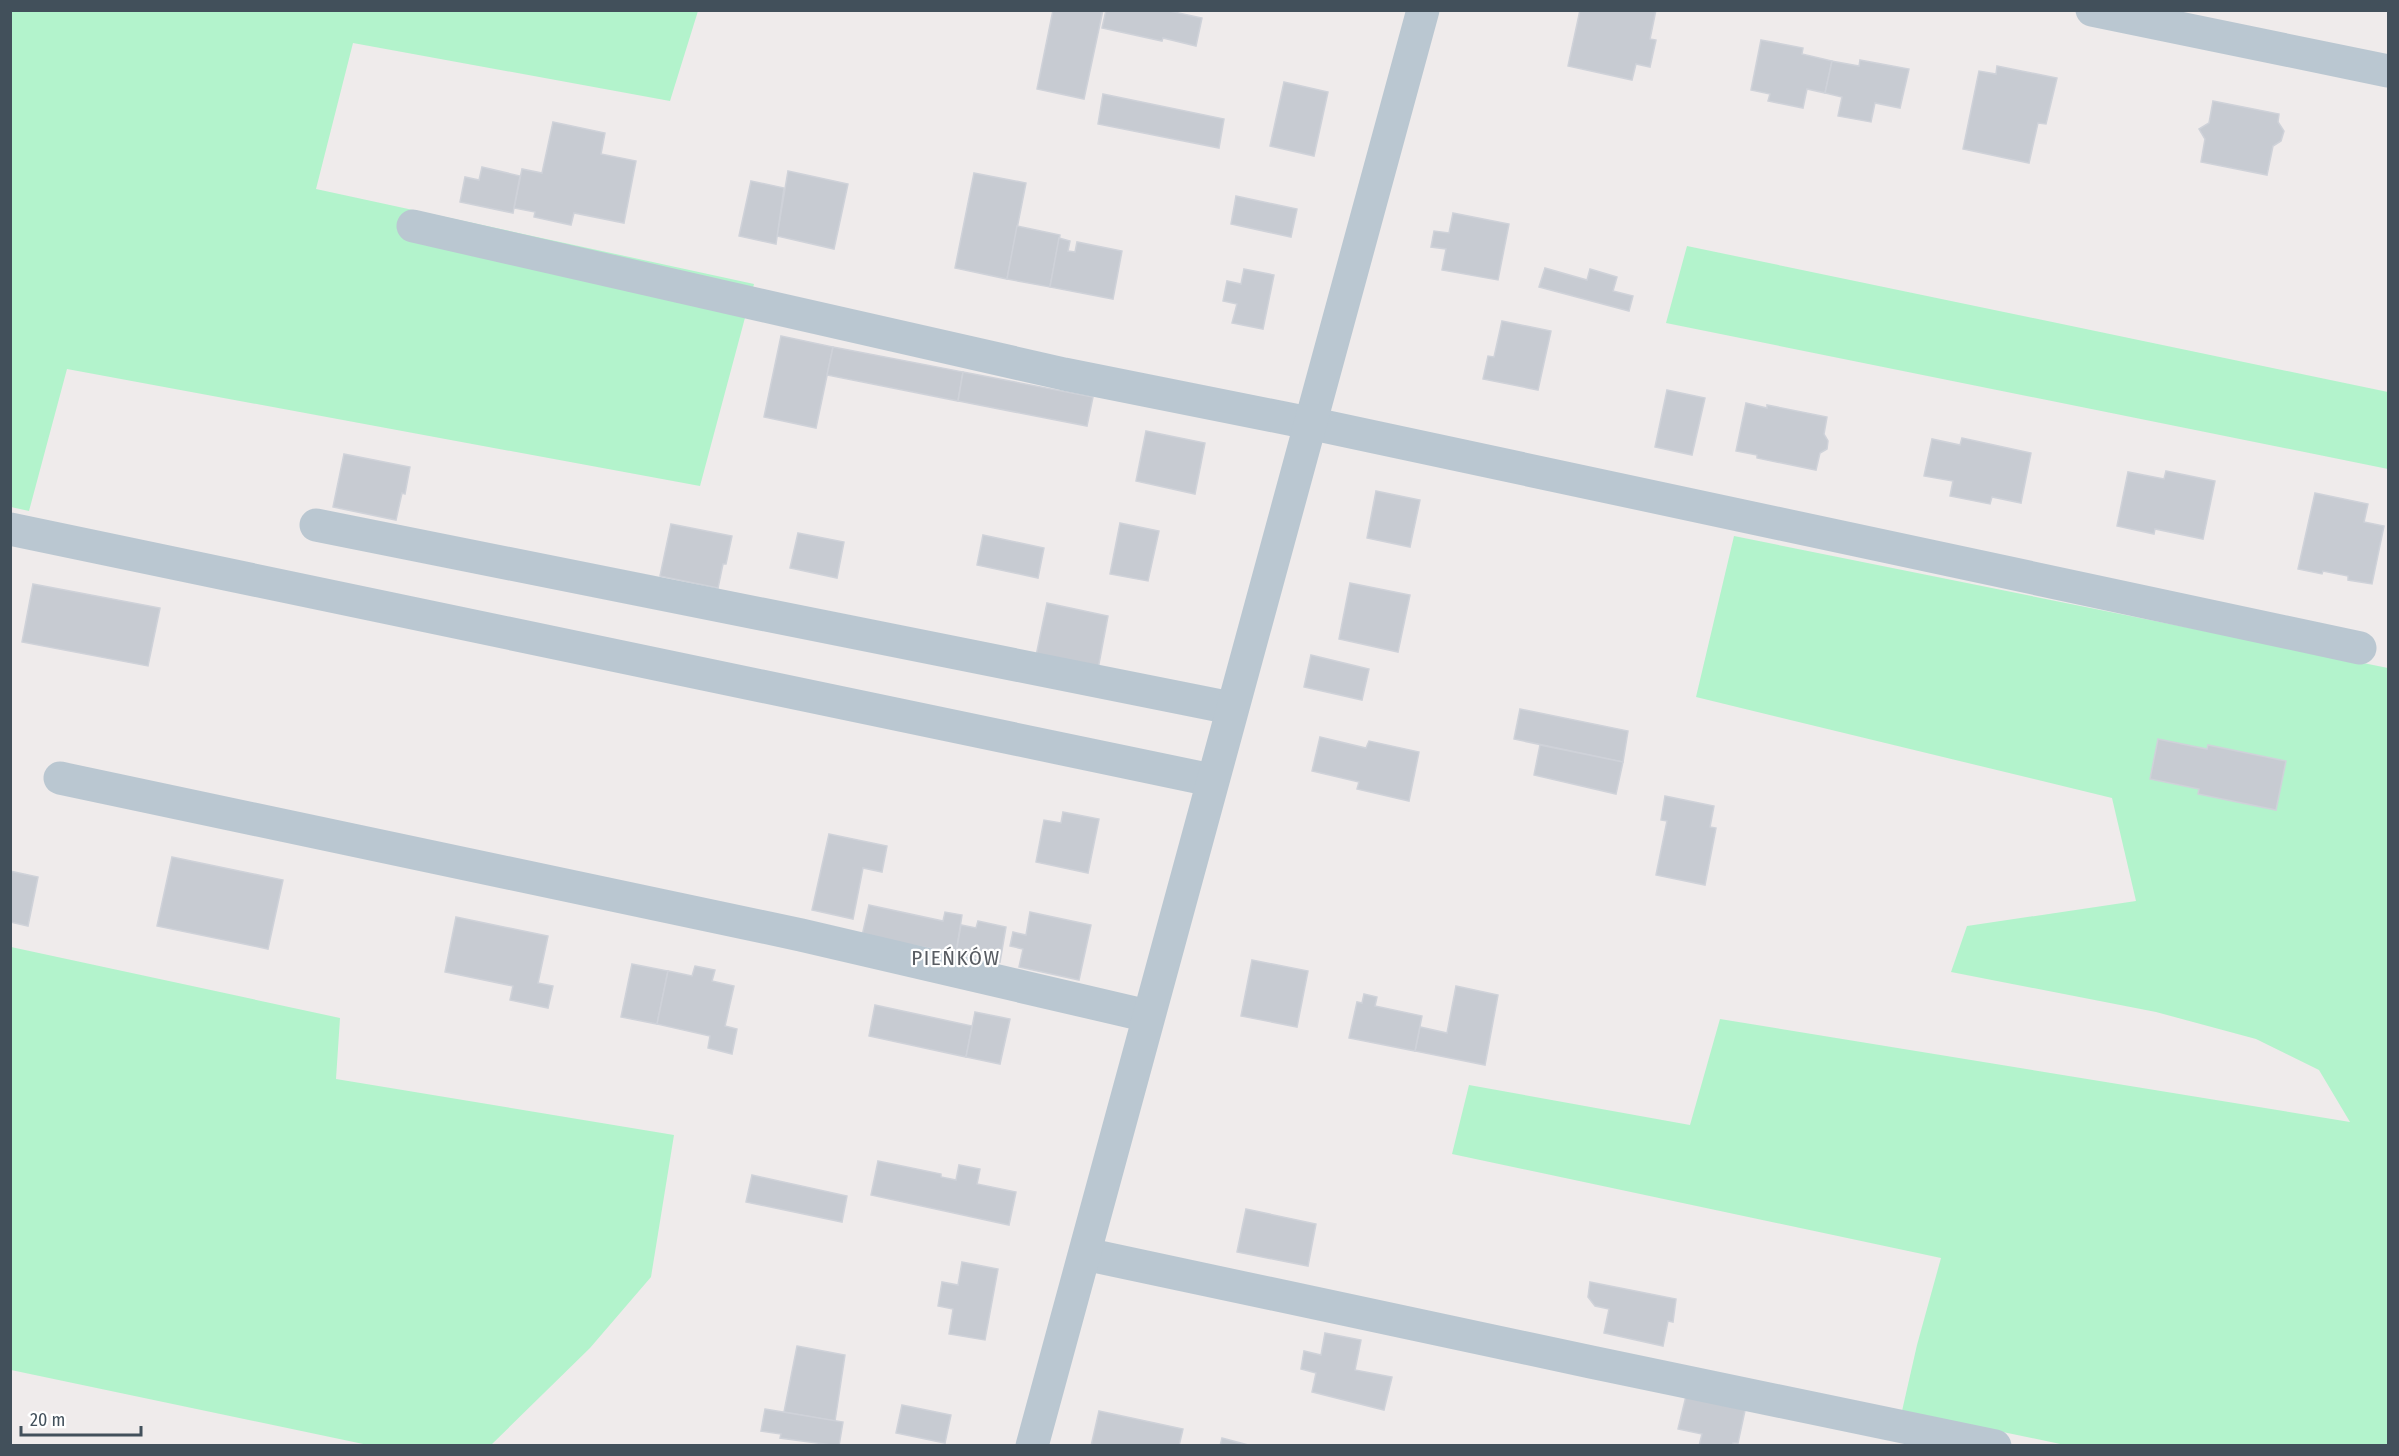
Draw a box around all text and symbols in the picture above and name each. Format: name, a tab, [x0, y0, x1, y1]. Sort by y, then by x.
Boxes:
district label: PIEŃKÓW	[911, 945, 1001, 971]
scale bar	[21, 1399, 141, 1437]
text: 20 m	[30, 1409, 65, 1431]

